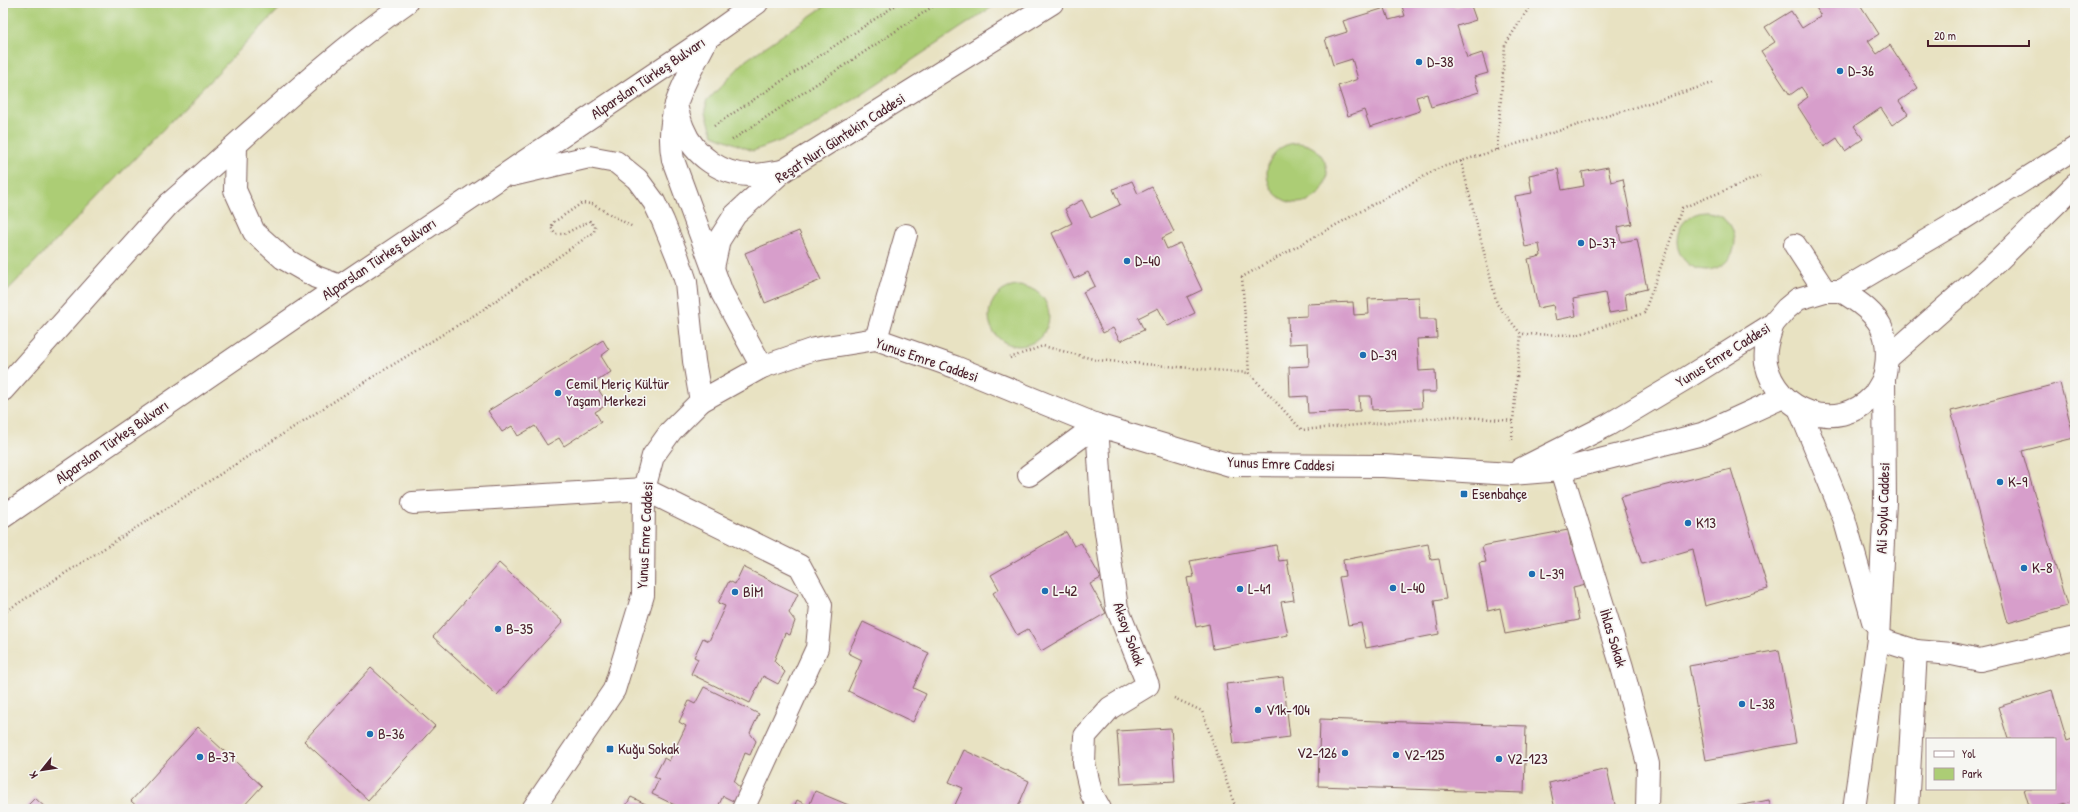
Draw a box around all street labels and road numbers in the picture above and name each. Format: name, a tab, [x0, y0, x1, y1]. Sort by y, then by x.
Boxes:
street label: Alparslan Türkeş Bulvarı	[586, 31, 709, 124]
street label: Reşat Nuri Güntekin Caddesi	[770, 88, 909, 188]
street label: Alparslan Türkeş Bulvarı	[317, 212, 440, 305]
street label: Yunus Emre Caddesi	[1672, 317, 1774, 392]
street label: Yunus Emre Caddesi	[873, 332, 981, 387]
street label: Alparslan Türkeş Bulvarı	[51, 395, 173, 489]
street label: Yunus Emre Caddesi	[1227, 451, 1335, 476]
street label: Ali Soylu Caddesi	[1870, 462, 1895, 554]
street label: Yunus Emre Caddesi	[631, 481, 658, 589]
street label: Aksoy Sokak	[1108, 599, 1151, 669]
street label: İhlas Sokak	[1595, 606, 1632, 670]

